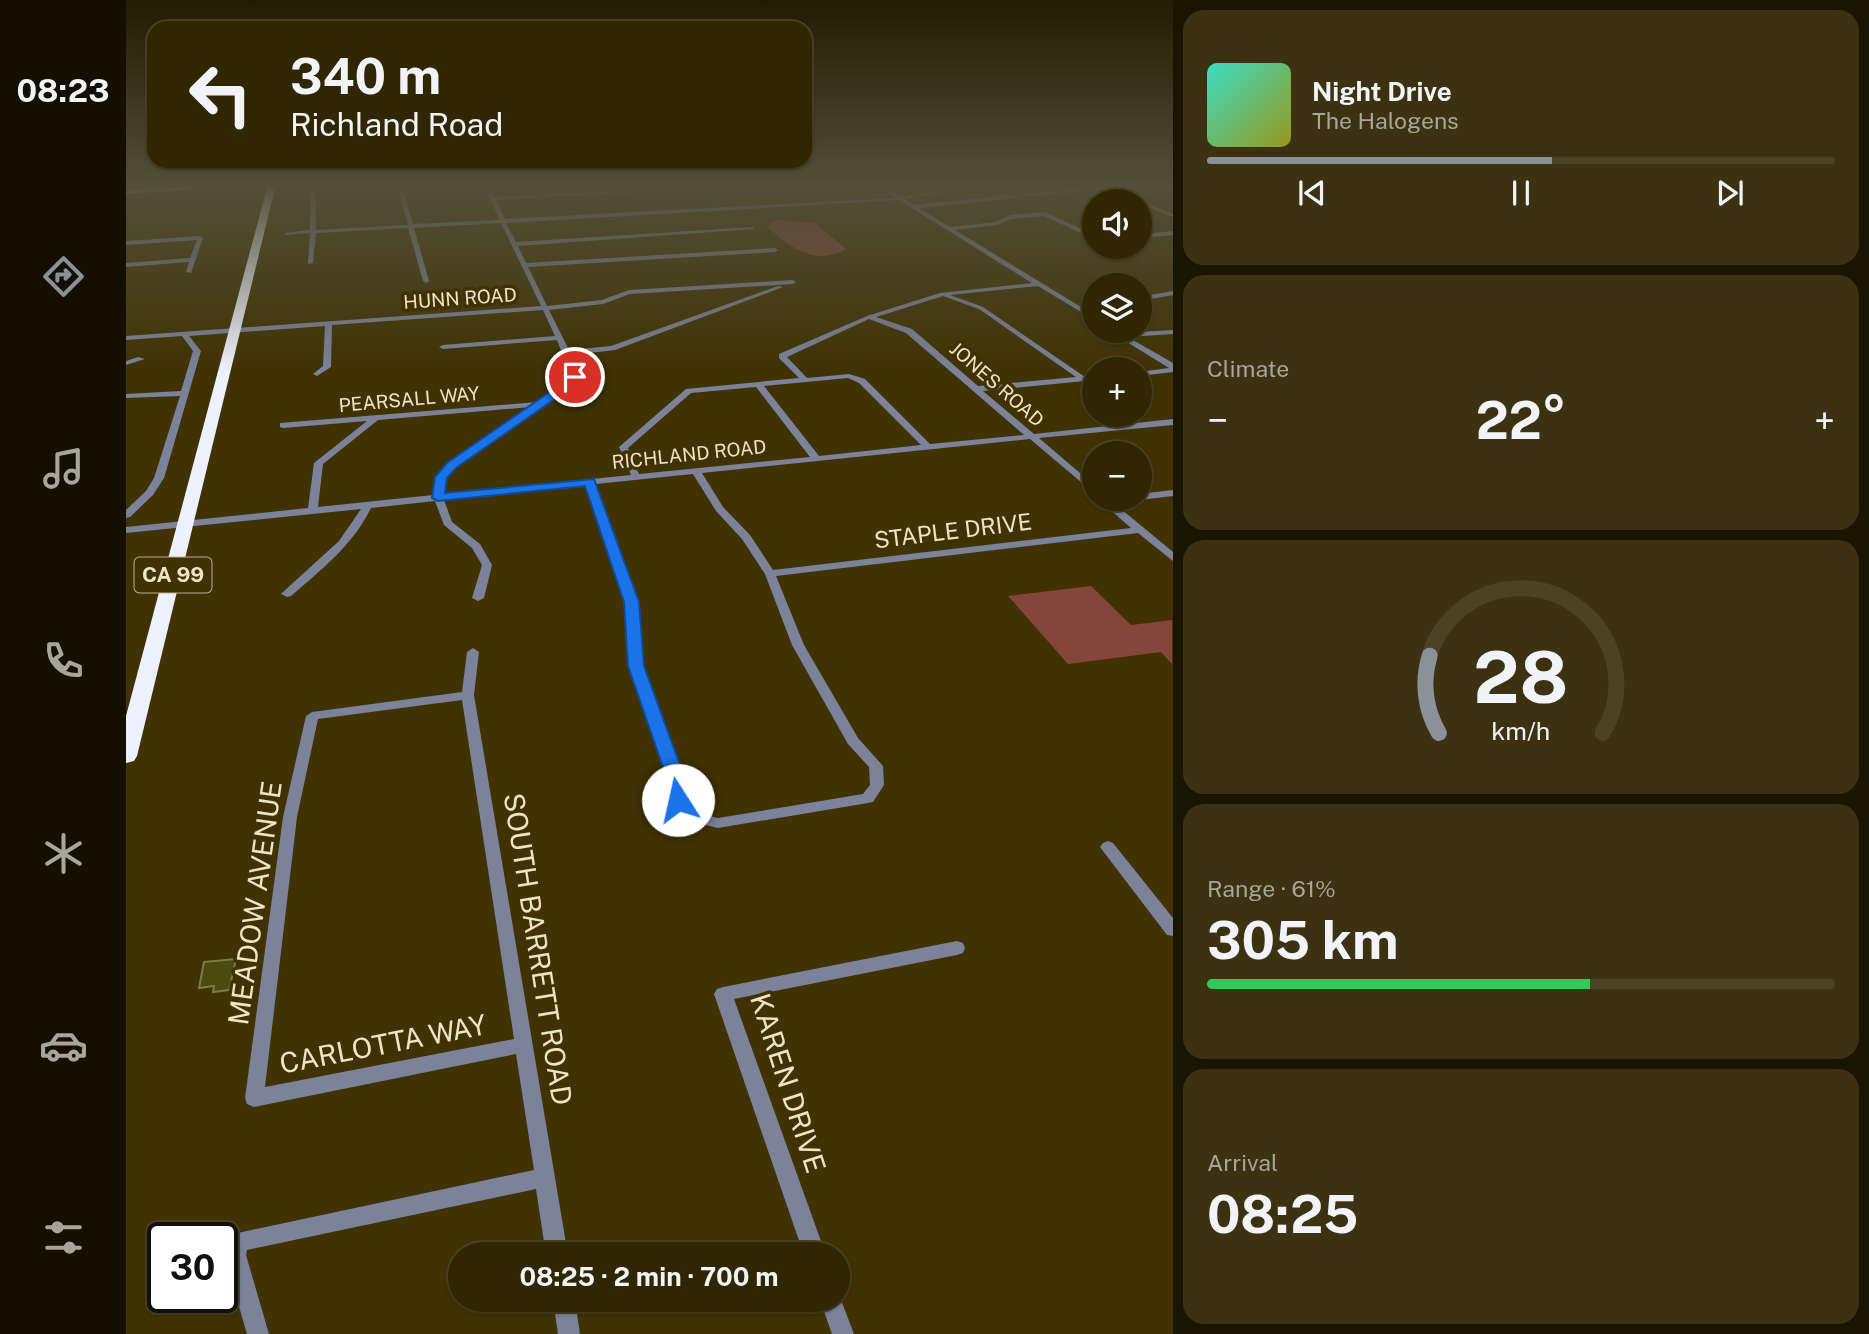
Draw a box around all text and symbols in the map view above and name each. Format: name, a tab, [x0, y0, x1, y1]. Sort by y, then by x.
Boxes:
text: 340 m	[290, 47, 441, 105]
icon: left	[175, 49, 266, 140]
text: 08:23	[17, 72, 109, 109]
text: Night Drive	[1312, 76, 1452, 107]
text: Richland Road	[290, 106, 503, 143]
text: The Halogens	[1312, 107, 1459, 134]
icon: previous	[1293, 174, 1331, 212]
icon: pause	[1502, 174, 1540, 212]
icon: next	[1711, 174, 1749, 212]
map controls	[1082, 189, 1152, 511]
button: sound	[1082, 189, 1152, 259]
icon: directions	[39, 252, 88, 301]
button: layers	[1082, 273, 1152, 343]
street label: HUNN ROAD	[403, 283, 517, 313]
street label: JONES ROAD	[945, 337, 1049, 431]
pin	[545, 347, 605, 407]
text: Climate	[1207, 355, 1289, 382]
button: +	[1082, 357, 1152, 427]
icon: arrive	[556, 358, 594, 396]
street label: PEARSALL WAY	[338, 382, 481, 416]
text: 22°	[1476, 390, 1566, 451]
text: −	[1207, 398, 1228, 443]
text: +	[1814, 398, 1835, 443]
street label: RICHLAND ROAD	[611, 435, 767, 473]
button: −	[1082, 441, 1152, 511]
icon: music	[39, 444, 88, 493]
street label: STAPLE DRIVE	[873, 507, 1033, 554]
road number: CA 99	[134, 558, 212, 592]
text: 28	[1473, 634, 1569, 719]
icon: phone	[39, 636, 88, 685]
text: km/h	[1492, 716, 1550, 746]
position arrow	[641, 763, 715, 837]
street label: MEADOW AVENUE	[221, 779, 288, 1027]
street label: SOUTH BARRETT ROAD	[498, 790, 579, 1107]
icon: climate	[39, 829, 88, 878]
text: Range · 61%	[1207, 875, 1336, 902]
text: 305 km	[1207, 910, 1398, 971]
street label: KAREN DRIVE	[744, 989, 833, 1177]
street label: CARLOTTA WAY	[277, 1007, 489, 1080]
icon: car	[39, 1021, 88, 1070]
text: Arrival	[1207, 1149, 1278, 1176]
text: 08:25	[1207, 1184, 1358, 1245]
icon: filters	[39, 1213, 88, 1262]
speed limit sign: 30	[147, 1222, 238, 1313]
text: 08:25 · 2 min · 700 m	[519, 1261, 779, 1292]

